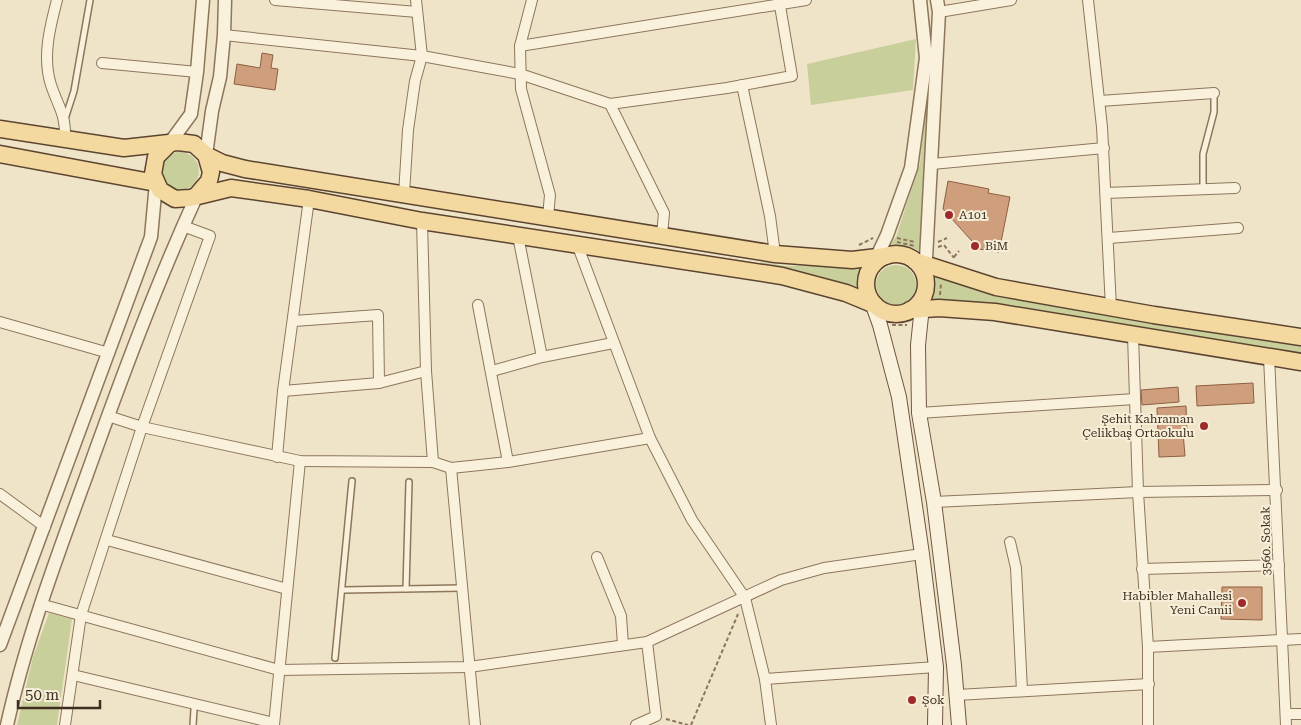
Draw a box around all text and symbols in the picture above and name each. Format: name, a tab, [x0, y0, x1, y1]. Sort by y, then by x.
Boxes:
place label: A101	[959, 208, 988, 222]
marker: A101	[943, 209, 955, 221]
place label: BiM	[985, 239, 1008, 253]
marker: BiM	[969, 240, 981, 252]
place label: Şehit Kahraman Çelikbaş Ortaokulu	[1082, 412, 1195, 440]
marker: Şehit Kahraman Çelikbaş Ortaokulu	[1198, 420, 1210, 432]
street label: 3560. Sokak	[1258, 506, 1274, 576]
place label: Habibler Mahallesi Yeni Camii	[1122, 589, 1232, 617]
marker: Habibler Mahallesi Yeni Camii	[1236, 597, 1248, 609]
scale bar	[18, 678, 100, 710]
text: 50 m	[25, 686, 60, 704]
place label: Şok	[922, 693, 945, 707]
marker: Şok	[906, 694, 918, 706]

